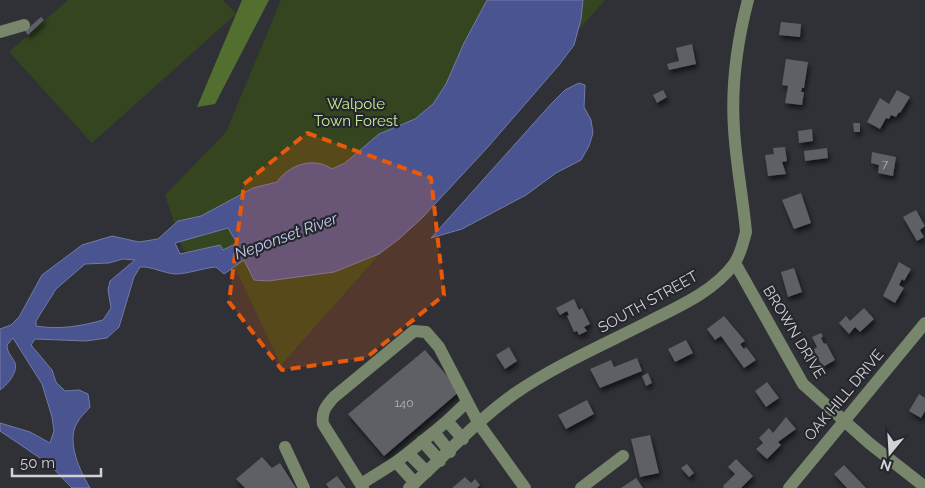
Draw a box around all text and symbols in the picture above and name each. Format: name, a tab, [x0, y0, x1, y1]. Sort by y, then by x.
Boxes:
park label: Walpole Town Forest	[314, 95, 398, 130]
house number: 7	[882, 157, 889, 171]
water label: Neponset River	[232, 208, 341, 263]
street label: SOUTH STREET	[595, 267, 701, 337]
street label: BROWN DRIVE	[759, 282, 829, 382]
street label: OAK HILL DRIVE	[801, 346, 887, 444]
house number: 140	[394, 396, 414, 410]
north arrow	[865, 428, 915, 478]
scale bar	[12, 446, 101, 478]
text: 50 m	[20, 454, 55, 472]
text: N	[878, 456, 894, 475]

